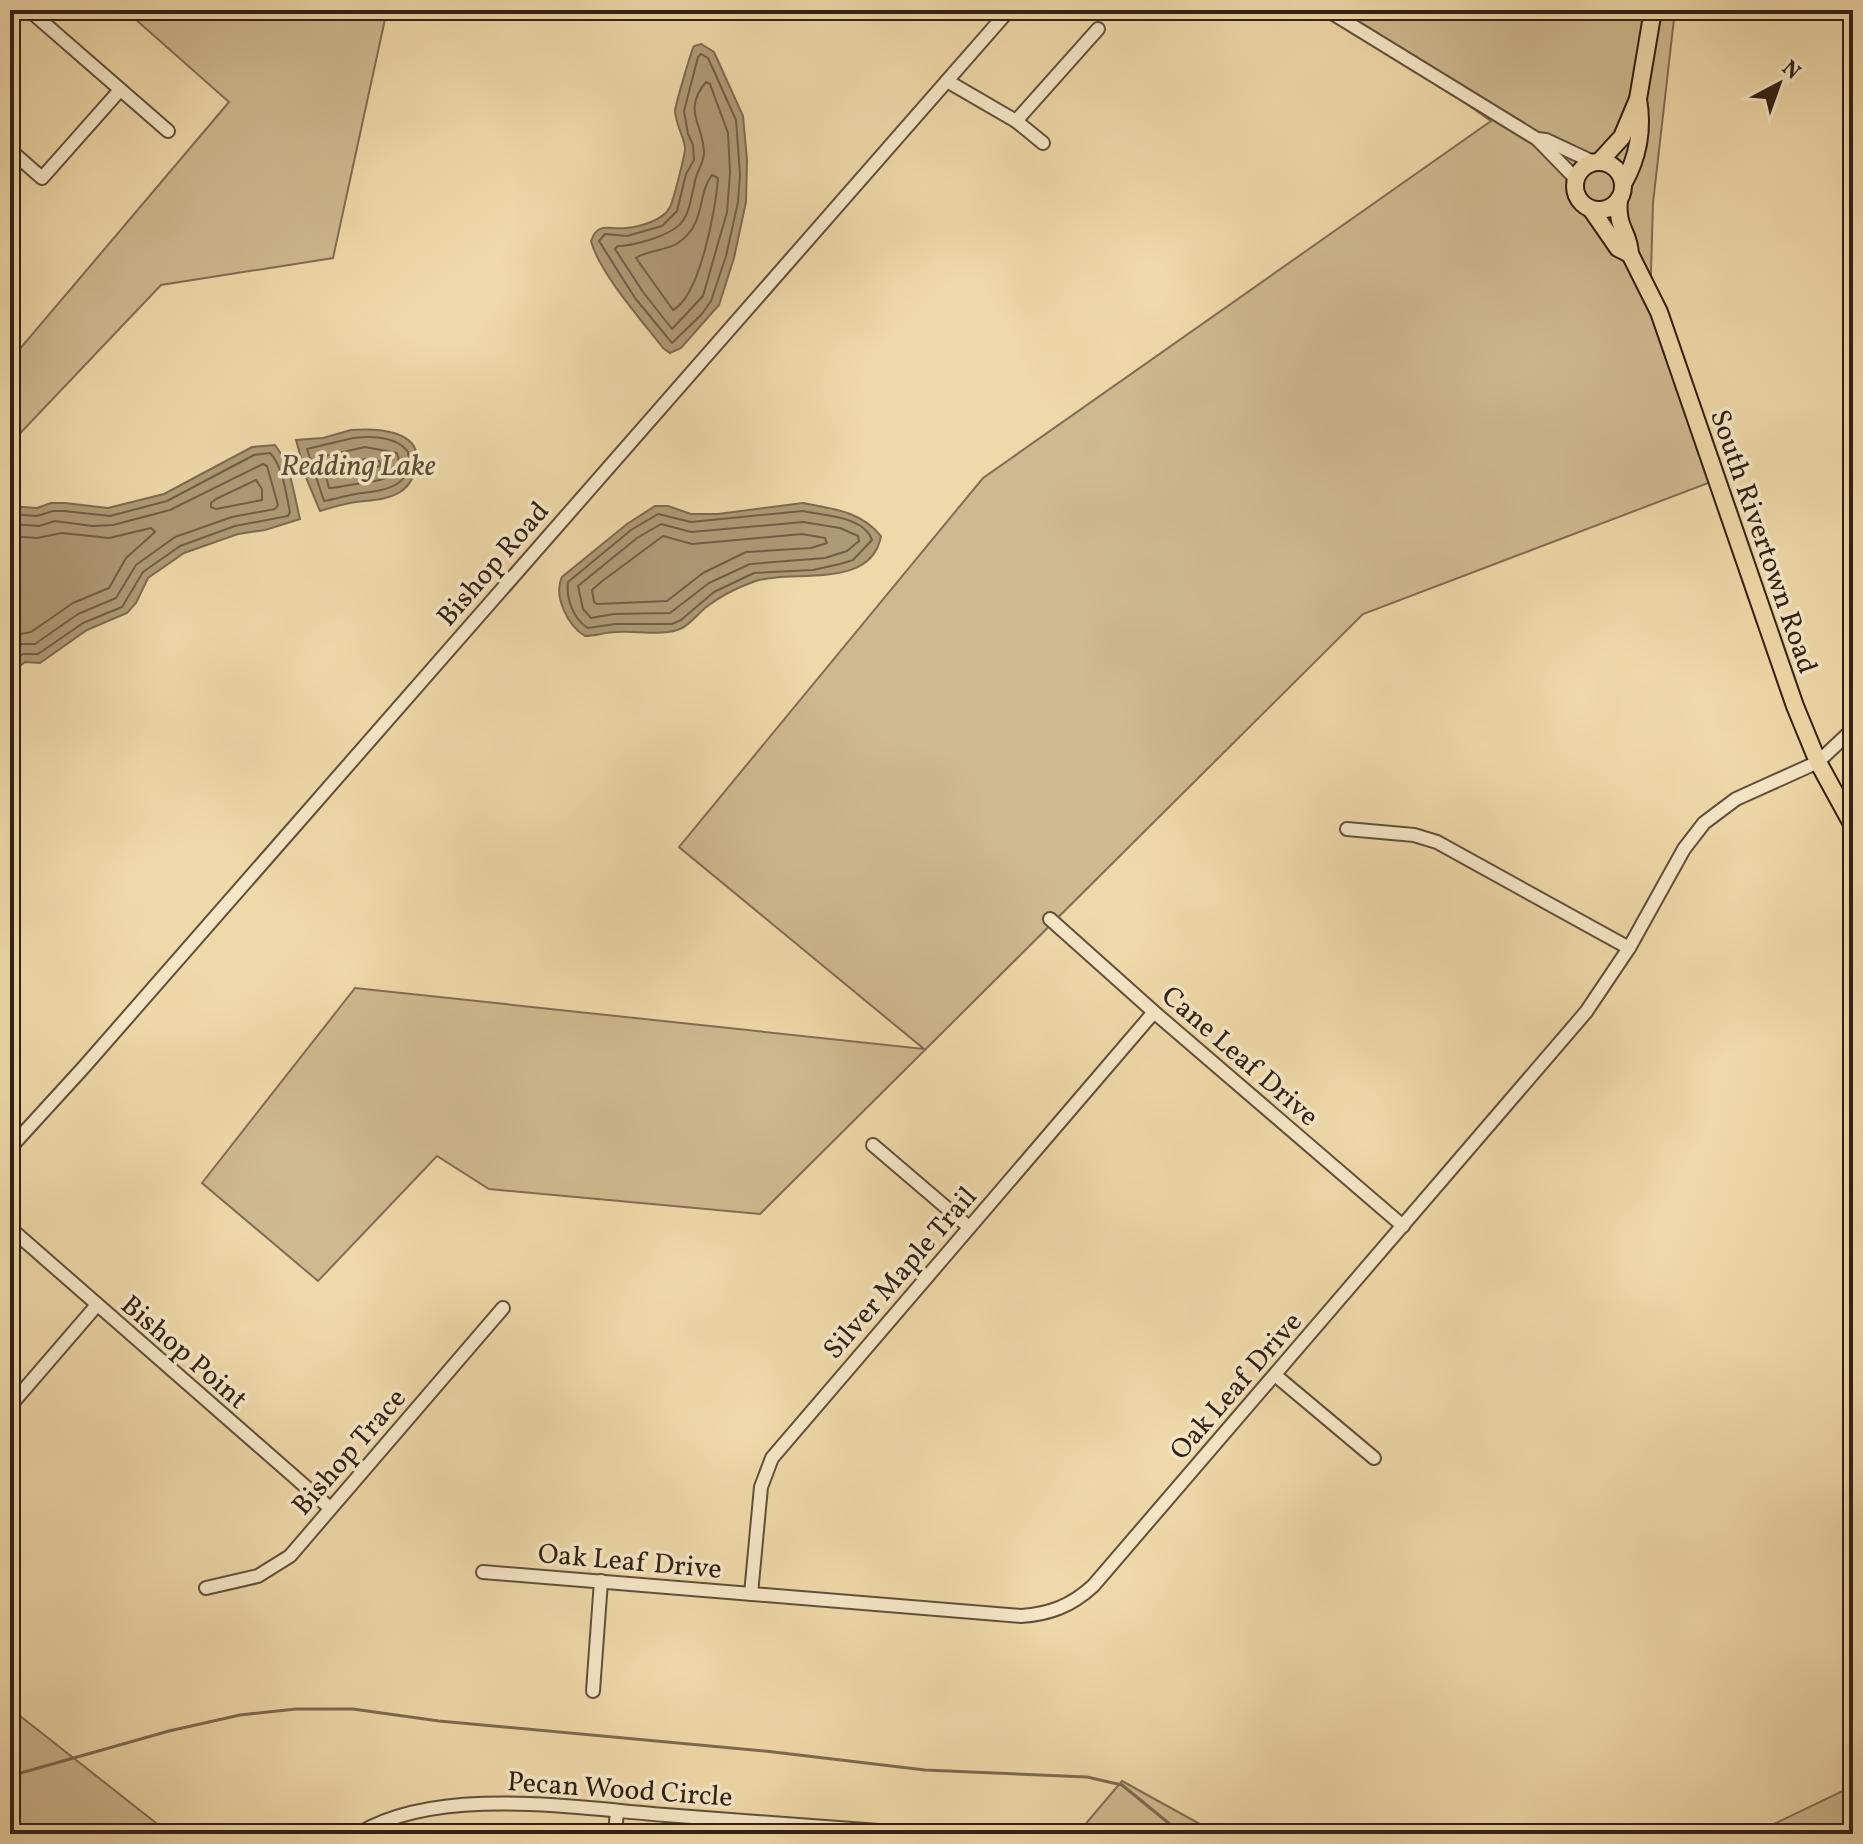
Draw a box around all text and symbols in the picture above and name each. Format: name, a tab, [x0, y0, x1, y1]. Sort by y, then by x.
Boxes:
north arrow	[1739, 44, 1819, 124]
text: N	[1774, 54, 1807, 88]
street label: South Rivertown Road	[1699, 405, 1826, 679]
water label: Redding Lake	[280, 446, 436, 488]
street label: Bishop Road	[429, 494, 559, 636]
street label: Cane Leaf Drive	[1152, 978, 1327, 1136]
street label: Silver Maple Trail	[815, 1179, 987, 1368]
street label: Bishop Point	[111, 1287, 255, 1419]
street label: Oak Leaf Drive	[1162, 1304, 1312, 1469]
street label: Bishop Trace	[284, 1381, 416, 1525]
street label: Oak Leaf Drive	[536, 1535, 723, 1590]
street label: Pecan Wood Circle	[506, 1763, 734, 1818]

